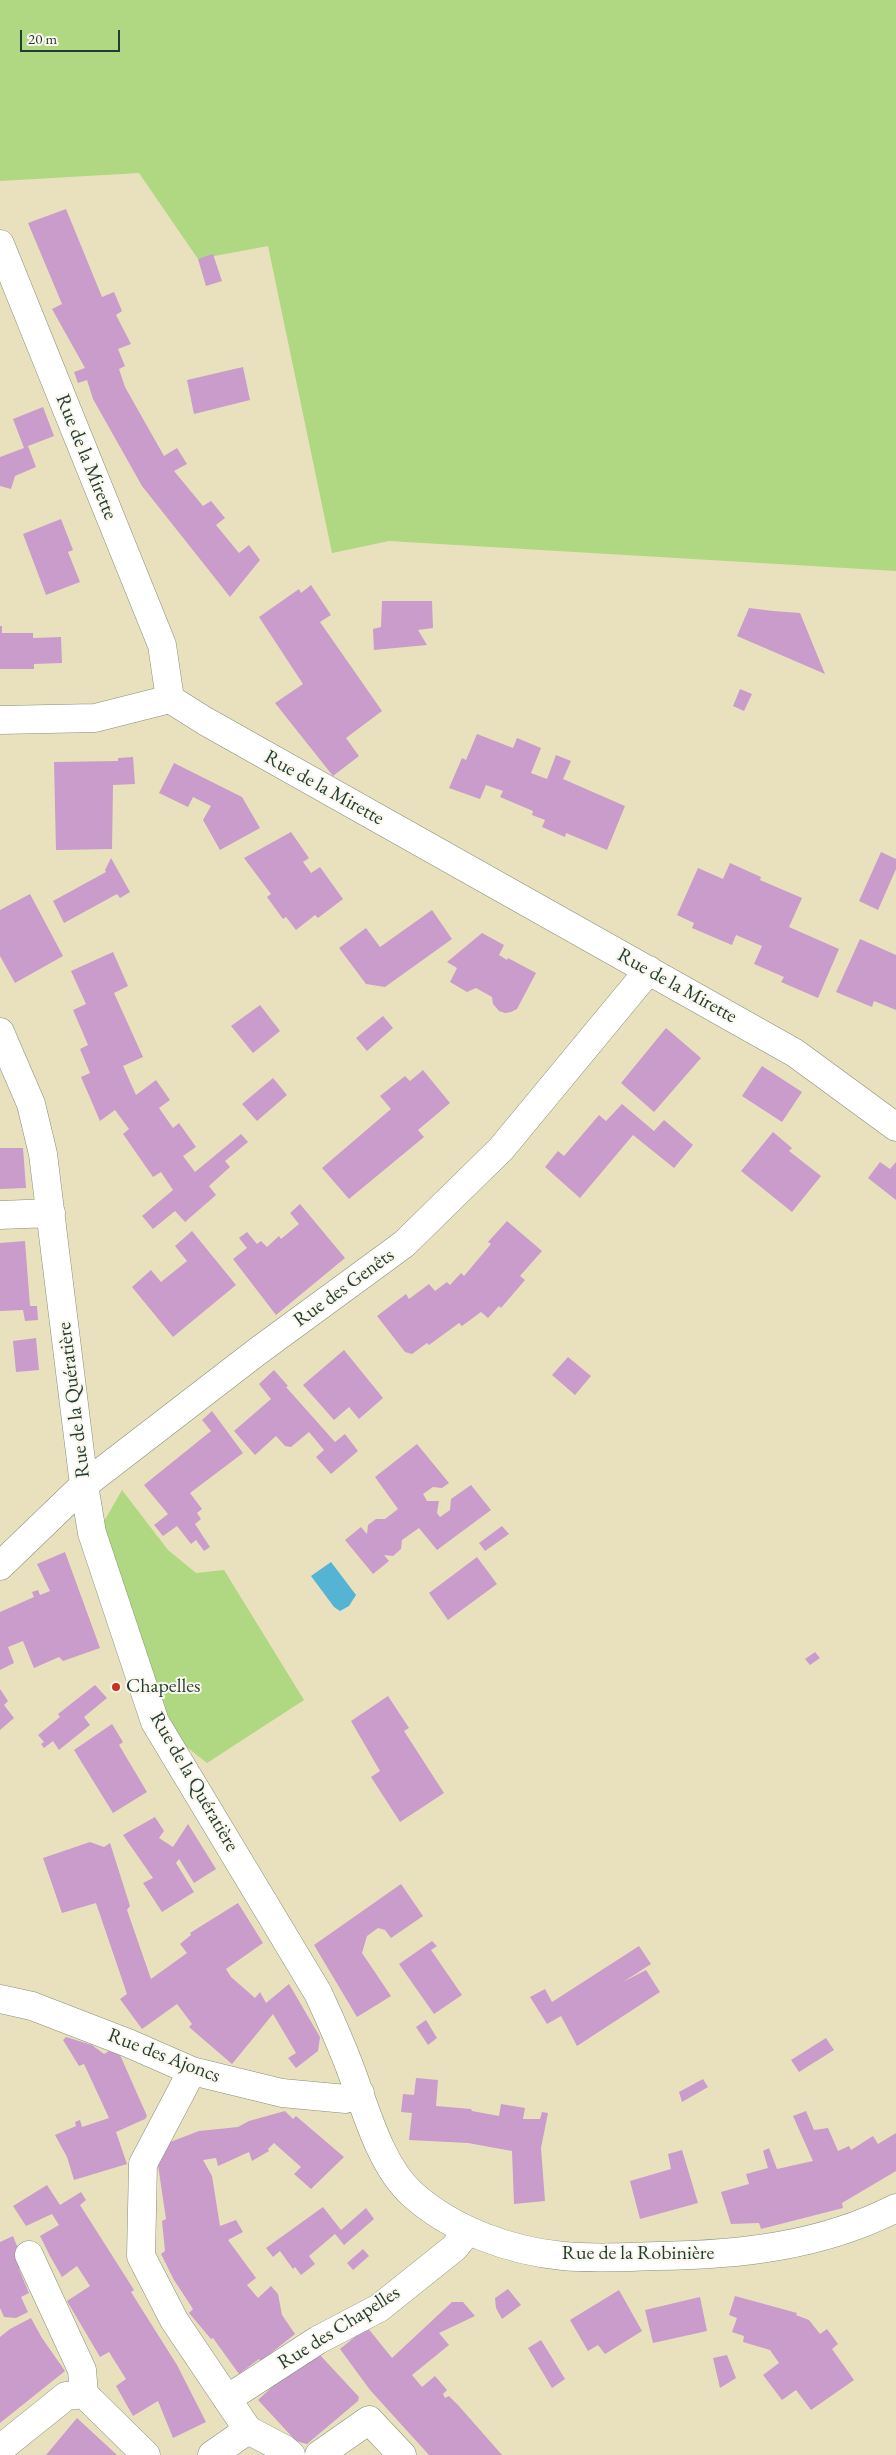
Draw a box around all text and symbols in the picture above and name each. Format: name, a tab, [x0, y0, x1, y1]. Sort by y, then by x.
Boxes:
scale bar	[22, 20, 122, 52]
text: 20 m	[28, 29, 57, 48]
street label: Rue de la Mirette	[50, 391, 122, 523]
street label: Rue de la Mirette	[260, 745, 388, 831]
street label: Rue de la Mirette	[613, 943, 741, 1029]
street label: Rue des Genêts	[289, 1243, 399, 1333]
street label: Rue de la Quératière	[53, 1321, 95, 1479]
place label: Chapelles	[126, 1675, 201, 1699]
marker: Chapelles	[110, 1681, 122, 1693]
street label: Rue de la Quératière	[144, 1708, 244, 1856]
street label: Rue des Ajoncs	[104, 2024, 224, 2088]
street label: Rue de la Robinière	[562, 2242, 714, 2266]
street label: Rue des Chapelles	[273, 2281, 405, 2375]

